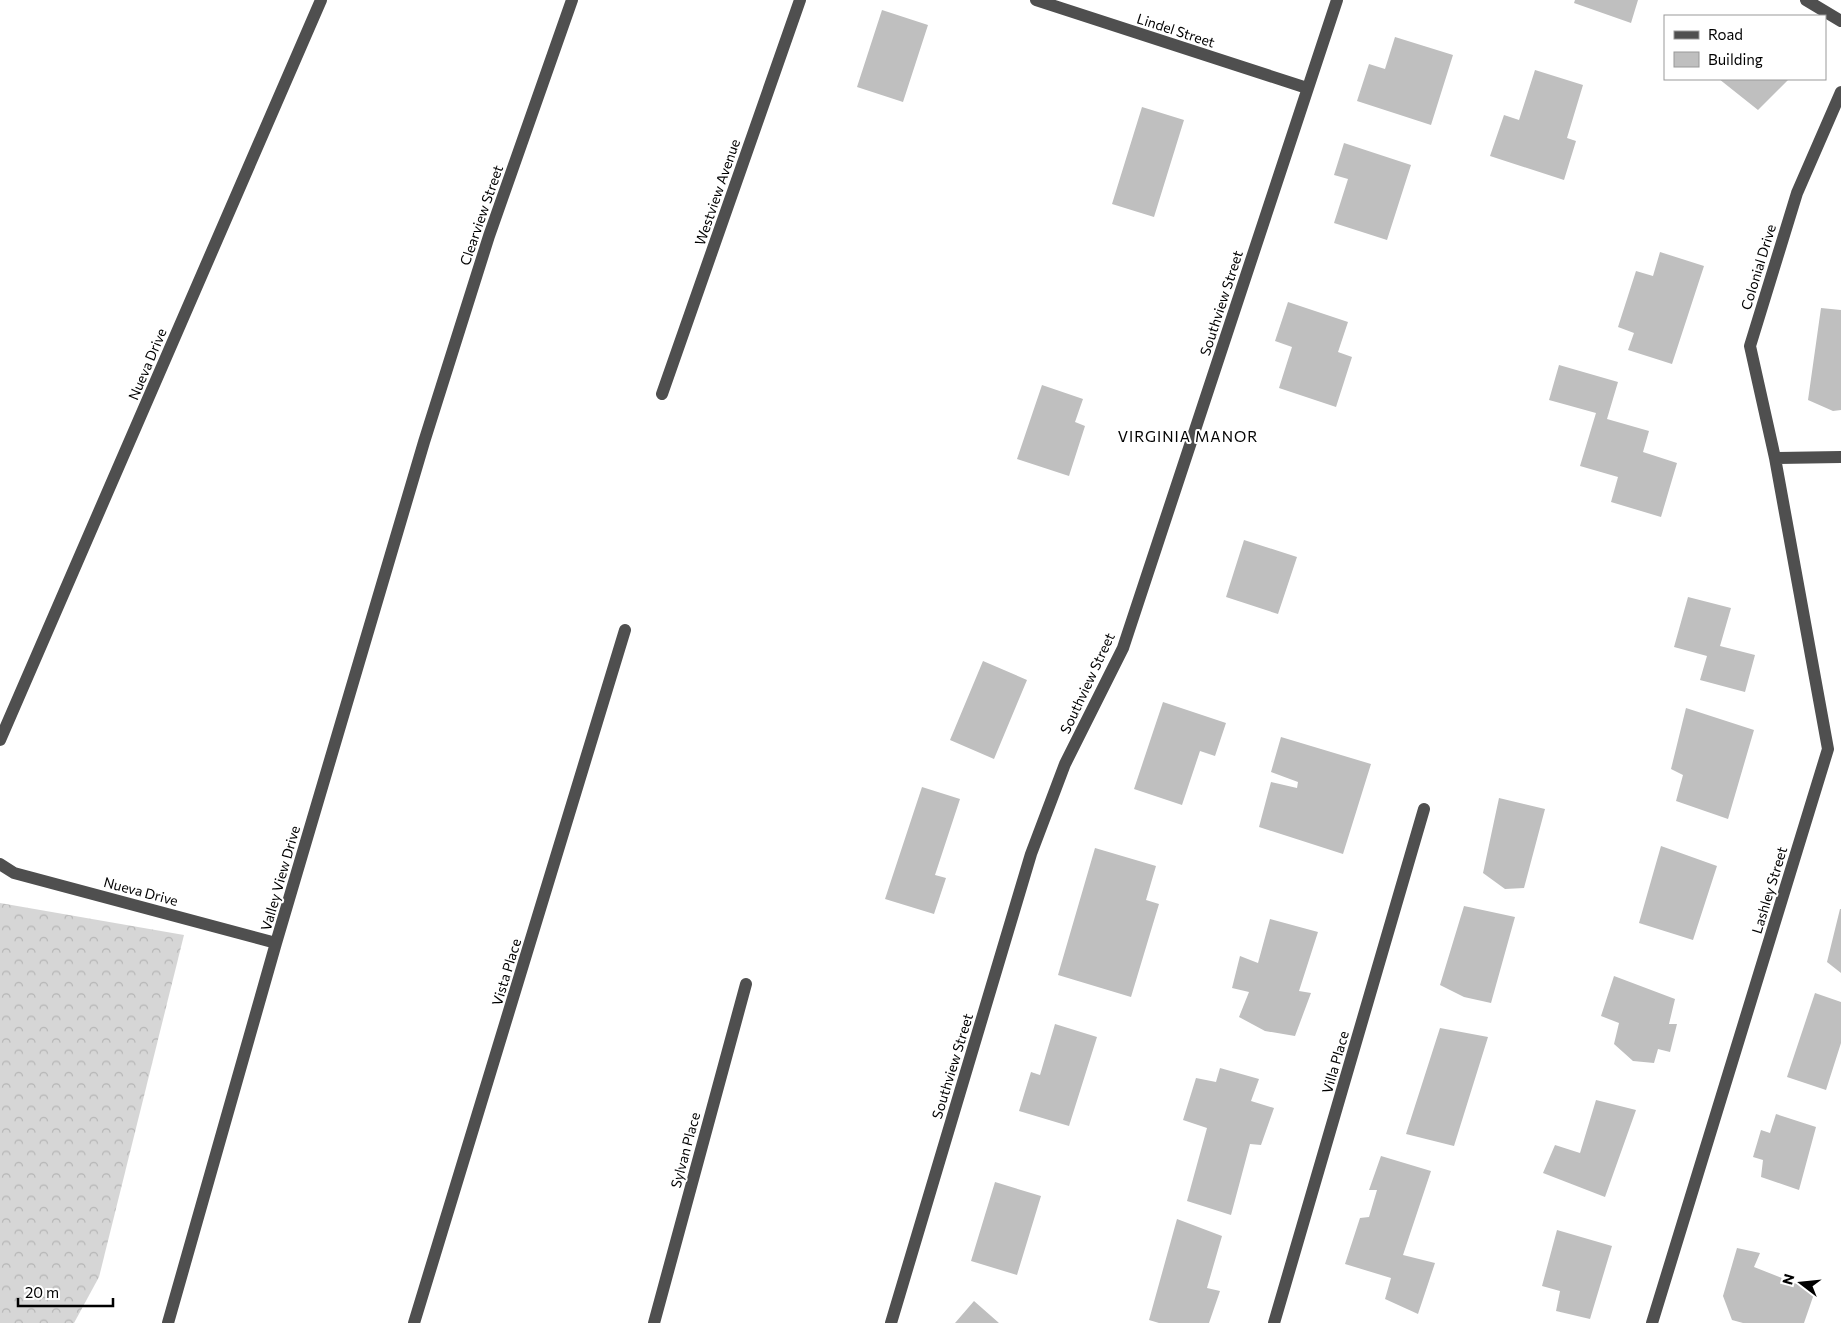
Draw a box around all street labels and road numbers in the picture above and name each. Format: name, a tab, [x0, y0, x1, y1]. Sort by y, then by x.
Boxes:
street label: Lindel Street	[1135, 9, 1217, 51]
street label: Westview Avenue	[691, 137, 743, 247]
street label: Clearview Street	[456, 162, 506, 267]
street label: Colonial Drive	[1737, 222, 1779, 312]
street label: Southview Street	[1196, 248, 1246, 358]
street label: Nueva Drive	[124, 325, 170, 403]
street label: Southview Street	[1056, 630, 1118, 736]
street label: Valley View Drive	[257, 823, 303, 933]
street label: Lashley Street	[1748, 844, 1790, 936]
street label: Nueva Drive	[102, 873, 180, 909]
street label: Vista Place	[488, 936, 524, 1008]
street label: Southview Street	[928, 1011, 976, 1121]
street label: Villa Place	[1318, 1029, 1352, 1095]
street label: Sylvan Place	[667, 1110, 703, 1190]

